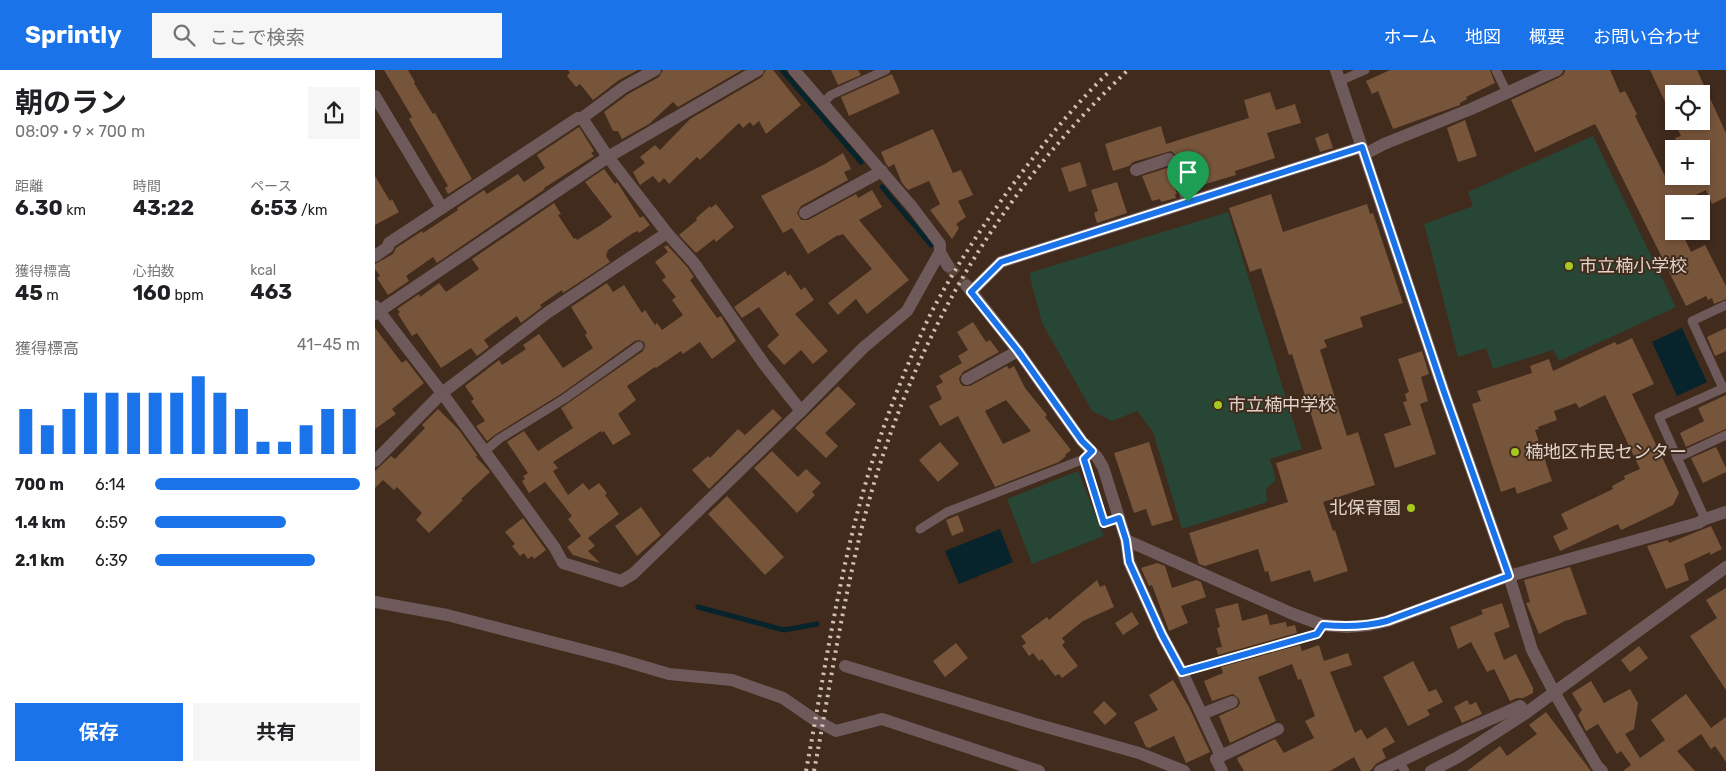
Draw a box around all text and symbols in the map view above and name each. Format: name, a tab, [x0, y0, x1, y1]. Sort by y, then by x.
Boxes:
search box	[152, 13, 502, 58]
text: Sprintly	[25, 21, 122, 49]
icon: search	[170, 21, 198, 49]
text: ここで検索	[210, 26, 305, 49]
text: ホーム	[1384, 26, 1437, 48]
text: 地図	[1465, 26, 1501, 48]
text: 概要	[1529, 26, 1565, 48]
text: お問い合わせ	[1593, 26, 1701, 48]
map controls	[1665, 85, 1710, 240]
button: locate	[1665, 85, 1710, 130]
text: 朝のラン	[15, 86, 127, 119]
button: share	[308, 87, 360, 139]
text: 08:09 · 9 × 700 m	[15, 122, 145, 141]
button: +	[1665, 140, 1710, 185]
pin	[1167, 151, 1209, 202]
icon: arrive	[1174, 158, 1202, 186]
text: 距離	[15, 178, 43, 195]
text: 時間	[133, 178, 161, 195]
text: ペース	[250, 178, 292, 195]
text: 6.30	[15, 195, 63, 220]
text: 43:22	[133, 195, 194, 220]
text: 6:53	[250, 195, 298, 220]
button: −	[1665, 195, 1710, 240]
text: km	[63, 202, 86, 219]
text: /km	[298, 202, 327, 219]
place label: 市立楠小学校	[1579, 255, 1687, 277]
marker: 市立楠小学校	[1563, 260, 1575, 272]
text: kcal	[250, 262, 276, 279]
text: 獲得標高	[15, 263, 71, 280]
text: 心拍数	[133, 263, 175, 280]
text: 463	[250, 279, 292, 304]
text: 45	[15, 280, 43, 305]
text: 160	[133, 280, 171, 305]
text: m	[43, 287, 59, 304]
text: bpm	[171, 287, 204, 304]
text: 41–45 m	[297, 335, 360, 354]
text: 獲得標高	[15, 339, 79, 358]
place label: 市立楠中学校	[1228, 394, 1336, 416]
marker: 市立楠中学校	[1212, 399, 1224, 411]
place label: 楠地区市民センター	[1525, 441, 1687, 463]
marker: 楠地区市民センター	[1509, 446, 1521, 458]
text: 700 m	[15, 475, 64, 494]
text: 6:14	[95, 475, 126, 494]
place label: 北保育園	[1329, 497, 1401, 519]
marker: 北保育園	[1405, 502, 1417, 514]
text: 1.4 km	[15, 513, 66, 532]
text: 6:59	[95, 513, 128, 532]
text: 2.1 km	[15, 551, 64, 570]
text: 6:39	[95, 551, 128, 570]
button: 保存	[15, 703, 183, 761]
button: 共有	[193, 703, 360, 761]

